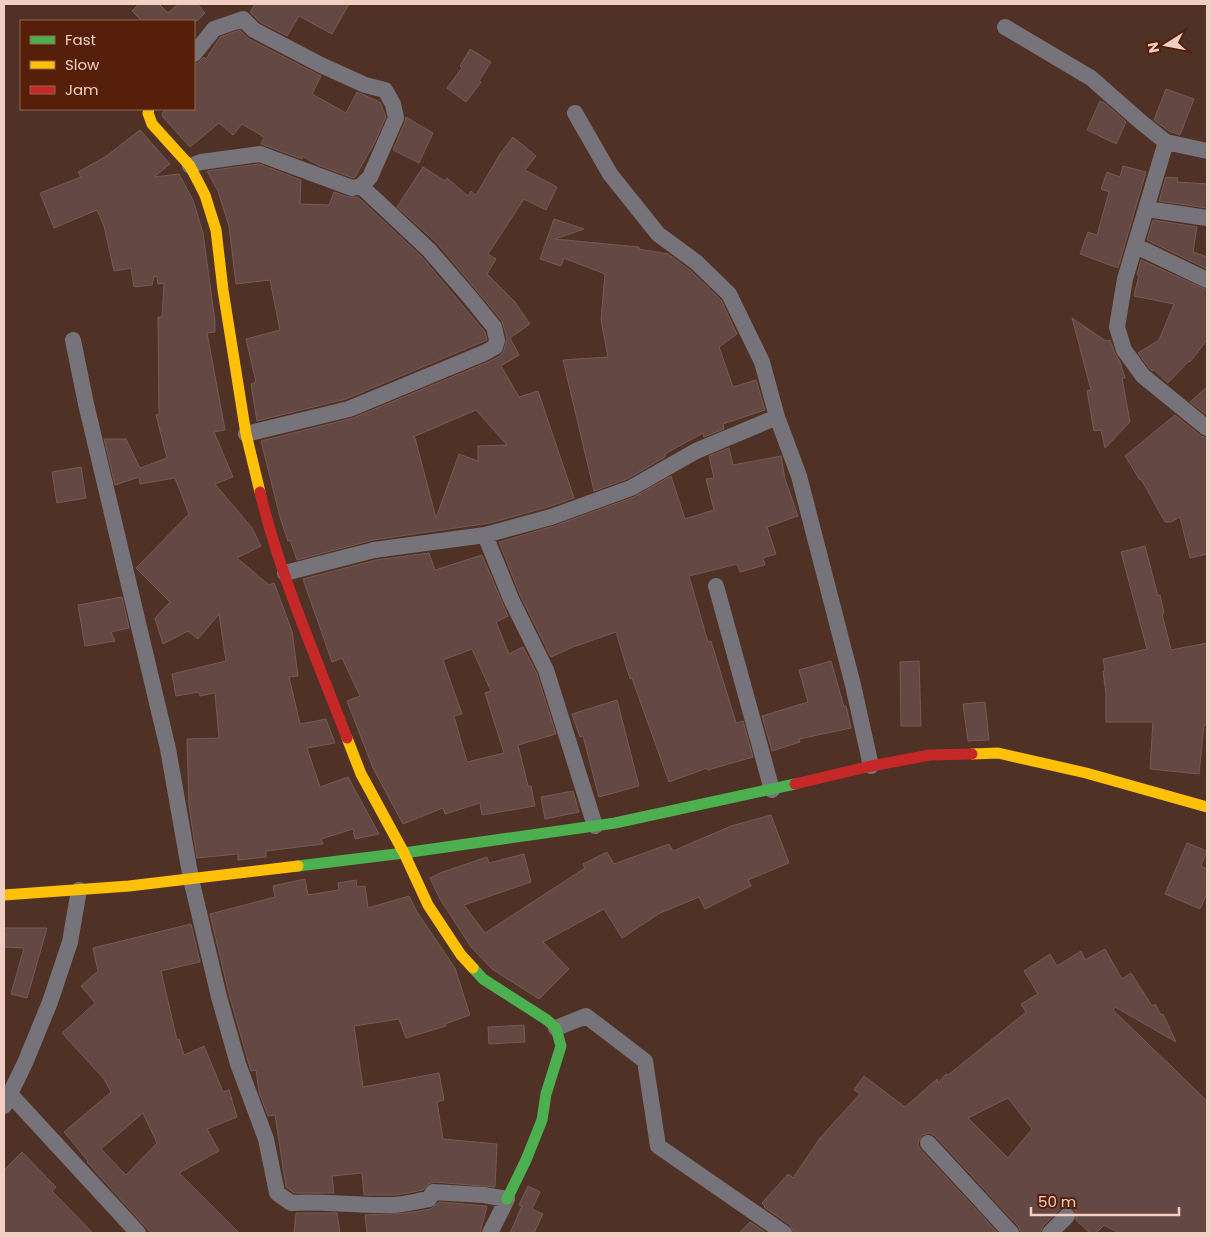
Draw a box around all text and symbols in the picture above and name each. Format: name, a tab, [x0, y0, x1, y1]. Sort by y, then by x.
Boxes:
legend	[20, 20, 195, 110]
north arrow	[1141, 20, 1191, 70]
text: Fast	[65, 29, 96, 50]
text: N	[1142, 40, 1164, 55]
text: Slow	[65, 54, 100, 75]
text: Jam	[65, 79, 99, 100]
scale bar	[1031, 1184, 1178, 1216]
text: 50 m	[1038, 1191, 1076, 1212]

